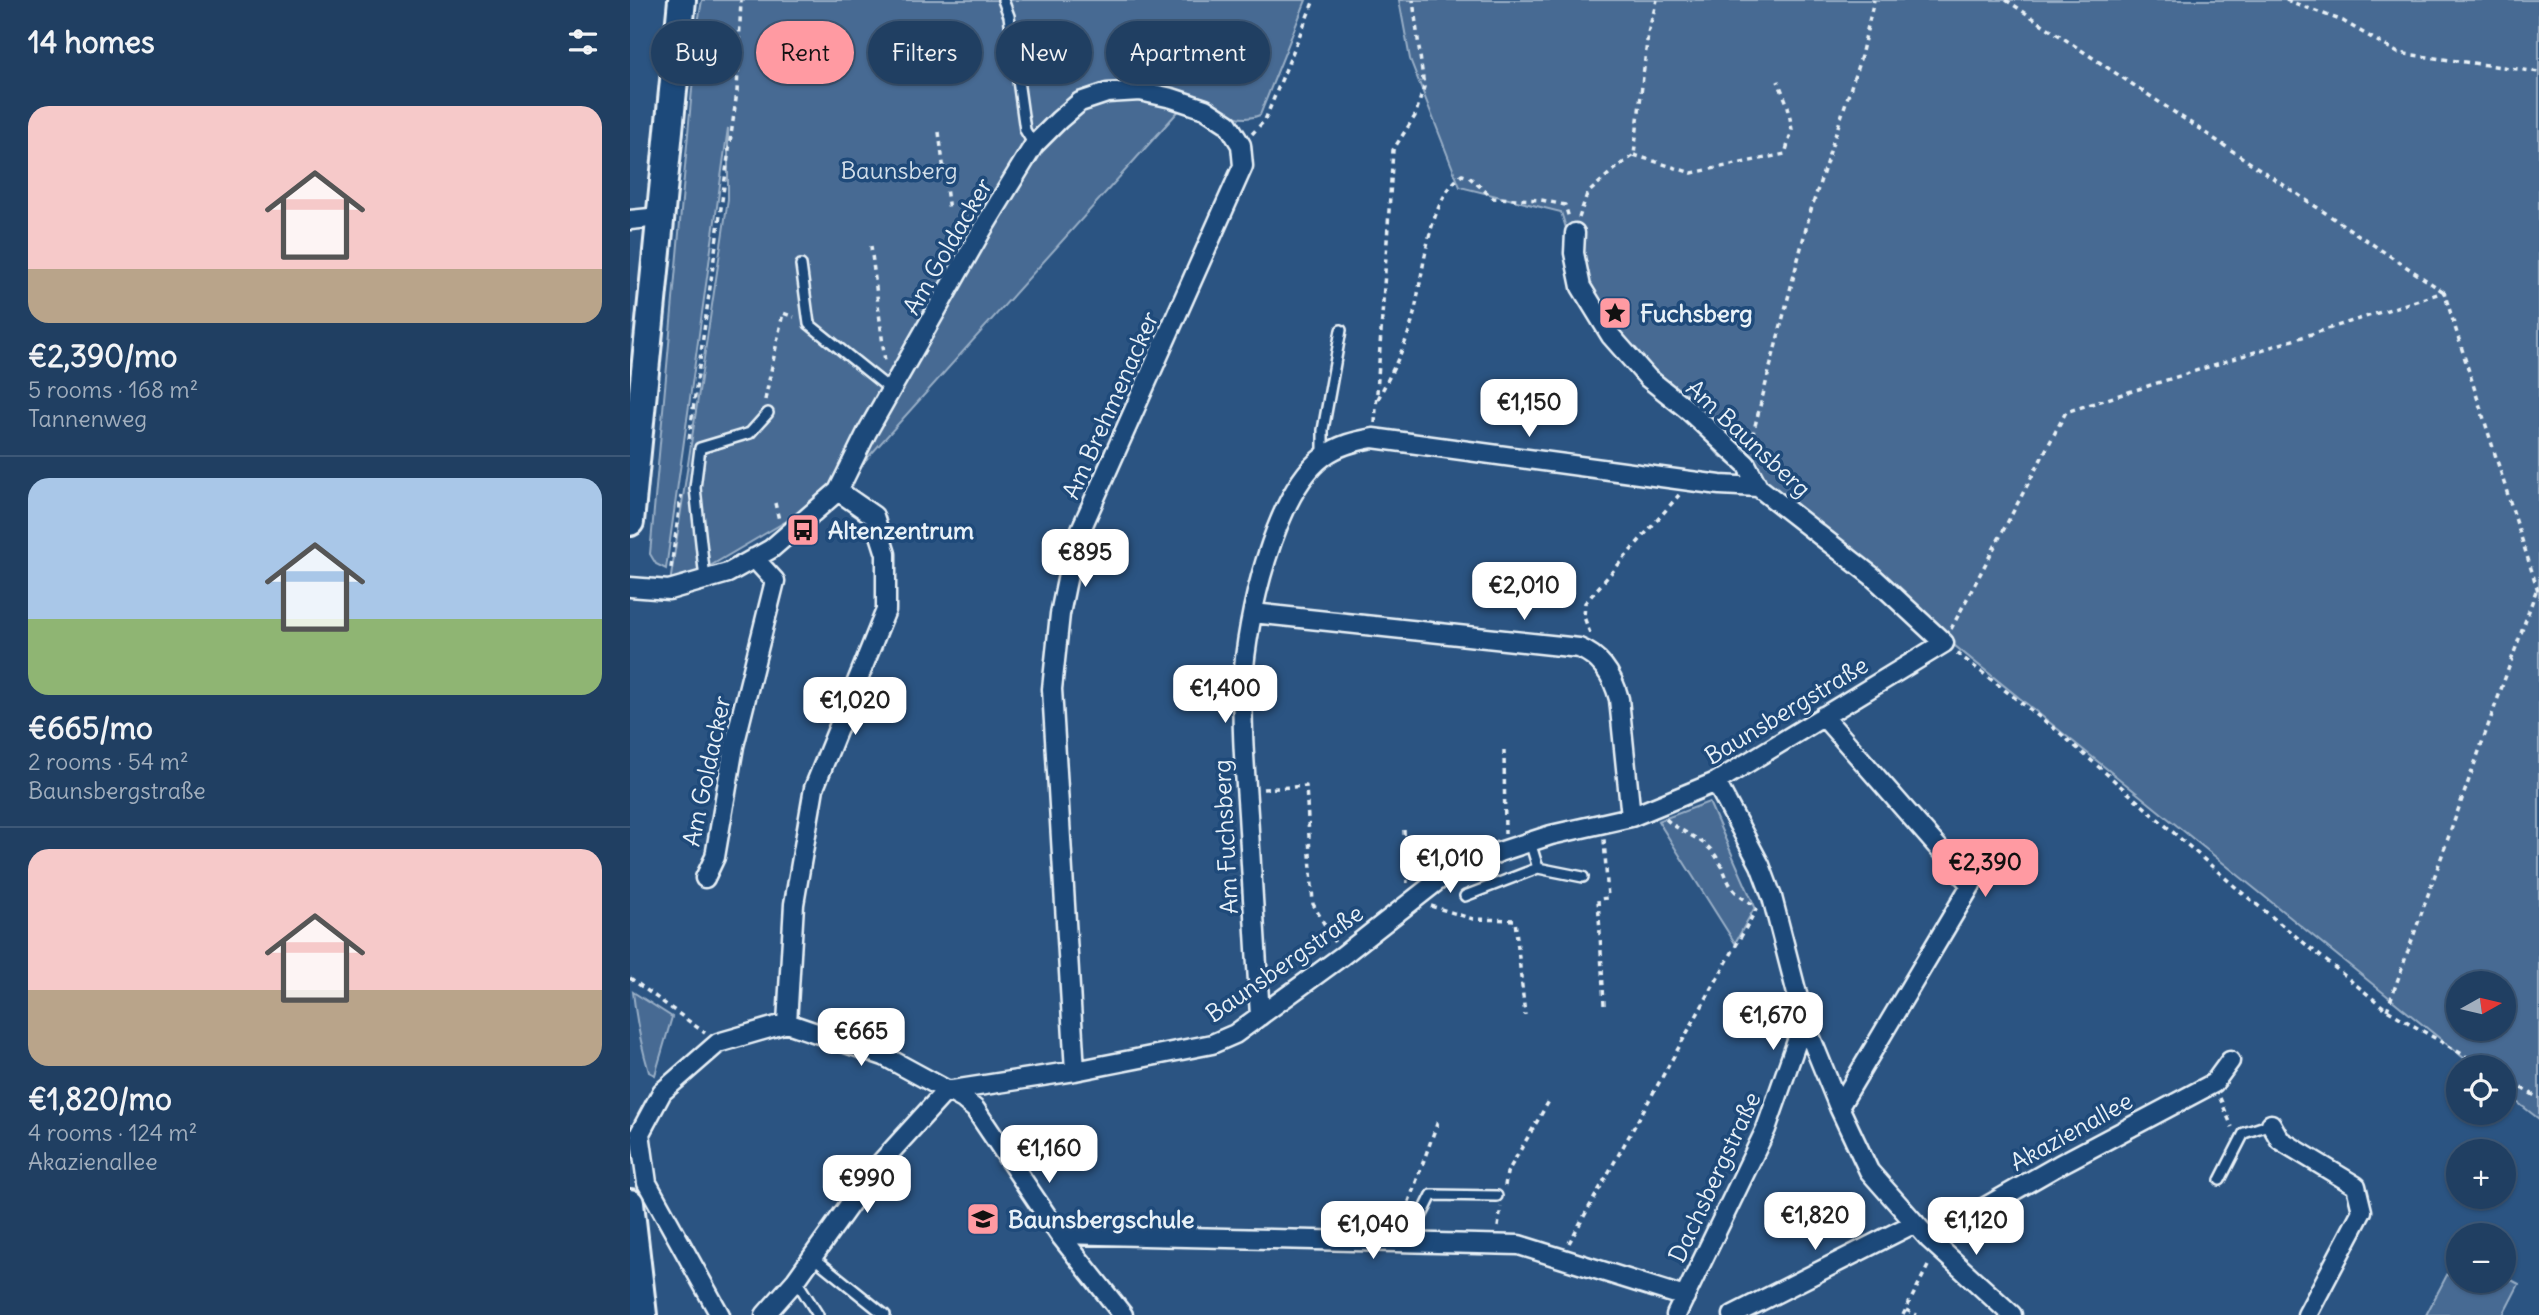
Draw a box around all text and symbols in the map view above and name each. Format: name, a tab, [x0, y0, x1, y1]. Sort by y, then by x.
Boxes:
chip: Buy	[651, 21, 742, 84]
chip: Rent	[756, 21, 854, 84]
chip: Filters	[868, 21, 982, 84]
chip: New	[996, 21, 1092, 84]
chip: Apartment	[1106, 21, 1270, 84]
text: 14 homes	[28, 23, 155, 61]
icon: filters	[564, 23, 602, 61]
icon: home	[252, 152, 378, 278]
park label: Baunsberg	[840, 155, 958, 185]
street label: Am Goldacker	[896, 172, 998, 320]
place icon: Fuchsberg	[1596, 294, 1634, 332]
place label: Fuchsberg	[1640, 298, 1753, 328]
street label: Am Brehmenacker	[1055, 306, 1165, 503]
text: €2,390/mo	[28, 337, 177, 375]
street label: Am Baunsberg	[1680, 373, 1818, 503]
text: 5 rooms · 168 m²	[28, 375, 198, 404]
pin: €1,150	[1472, 380, 1586, 439]
text: €1,150	[1496, 387, 1562, 416]
text: Tannenweg	[28, 404, 147, 433]
bus stop icon: Altenzentrum	[784, 511, 822, 549]
place label: Altenzentrum	[828, 515, 974, 545]
icon: home	[252, 524, 378, 650]
pin: €895	[1044, 530, 1126, 589]
text: €895	[1058, 537, 1112, 566]
pin: €2,010	[1467, 562, 1581, 622]
text: €2,010	[1488, 570, 1560, 599]
street label: Baunsbergstraße	[1699, 649, 1873, 771]
pin: €1,400	[1168, 666, 1282, 725]
text: €1,400	[1189, 673, 1261, 702]
pin: €1,020	[798, 678, 912, 737]
text: €1,020	[819, 685, 891, 714]
street label: Am Goldacker	[675, 693, 737, 849]
text: €665/mo	[28, 709, 153, 747]
text: 2 rooms · 54 m²	[28, 747, 189, 776]
street label: Am Fuchsberg	[1206, 759, 1244, 915]
text: Baunsbergstraße	[28, 776, 206, 805]
pin: €1,010	[1393, 836, 1507, 895]
pin: €2,390	[1928, 839, 2042, 899]
text: €1,010	[1416, 843, 1484, 872]
text: €2,390	[1948, 847, 2022, 876]
icon: home	[252, 895, 378, 1021]
street label: Baunsbergstraße	[1199, 898, 1369, 1028]
north arrow	[2446, 971, 2516, 1041]
map controls	[2446, 971, 2516, 1293]
pin: €1,670	[1716, 992, 1830, 1052]
text: €1,670	[1739, 1000, 1807, 1029]
pin: €665	[820, 1009, 902, 1068]
text: €665	[834, 1016, 888, 1045]
button: locate	[2446, 1055, 2516, 1125]
text: €1,820/mo	[28, 1080, 172, 1118]
street label: Akazienallee	[2005, 1085, 2137, 1177]
street label: Dachsbergstraße	[1661, 1087, 1767, 1267]
text: 4 rooms · 124 m²	[28, 1118, 197, 1147]
pin: €1,160	[992, 1126, 1106, 1185]
text: €1,160	[1016, 1133, 1082, 1162]
button: +	[2446, 1139, 2516, 1209]
text: Akazienallee	[28, 1147, 158, 1176]
pin: €990	[826, 1156, 908, 1215]
text: €990	[839, 1163, 895, 1192]
pin: €1,820	[1758, 1192, 1872, 1252]
pin: €1,120	[1919, 1198, 2033, 1257]
school or university icon: Baunsbergschule	[964, 1200, 1002, 1238]
text: €1,820	[1780, 1200, 1850, 1229]
pin: €1,040	[1316, 1202, 1430, 1261]
place label: Baunsbergschule	[1008, 1204, 1194, 1234]
text: €1,120	[1944, 1205, 2008, 1234]
text: €1,040	[1337, 1209, 1409, 1238]
button: −	[2446, 1223, 2516, 1293]

